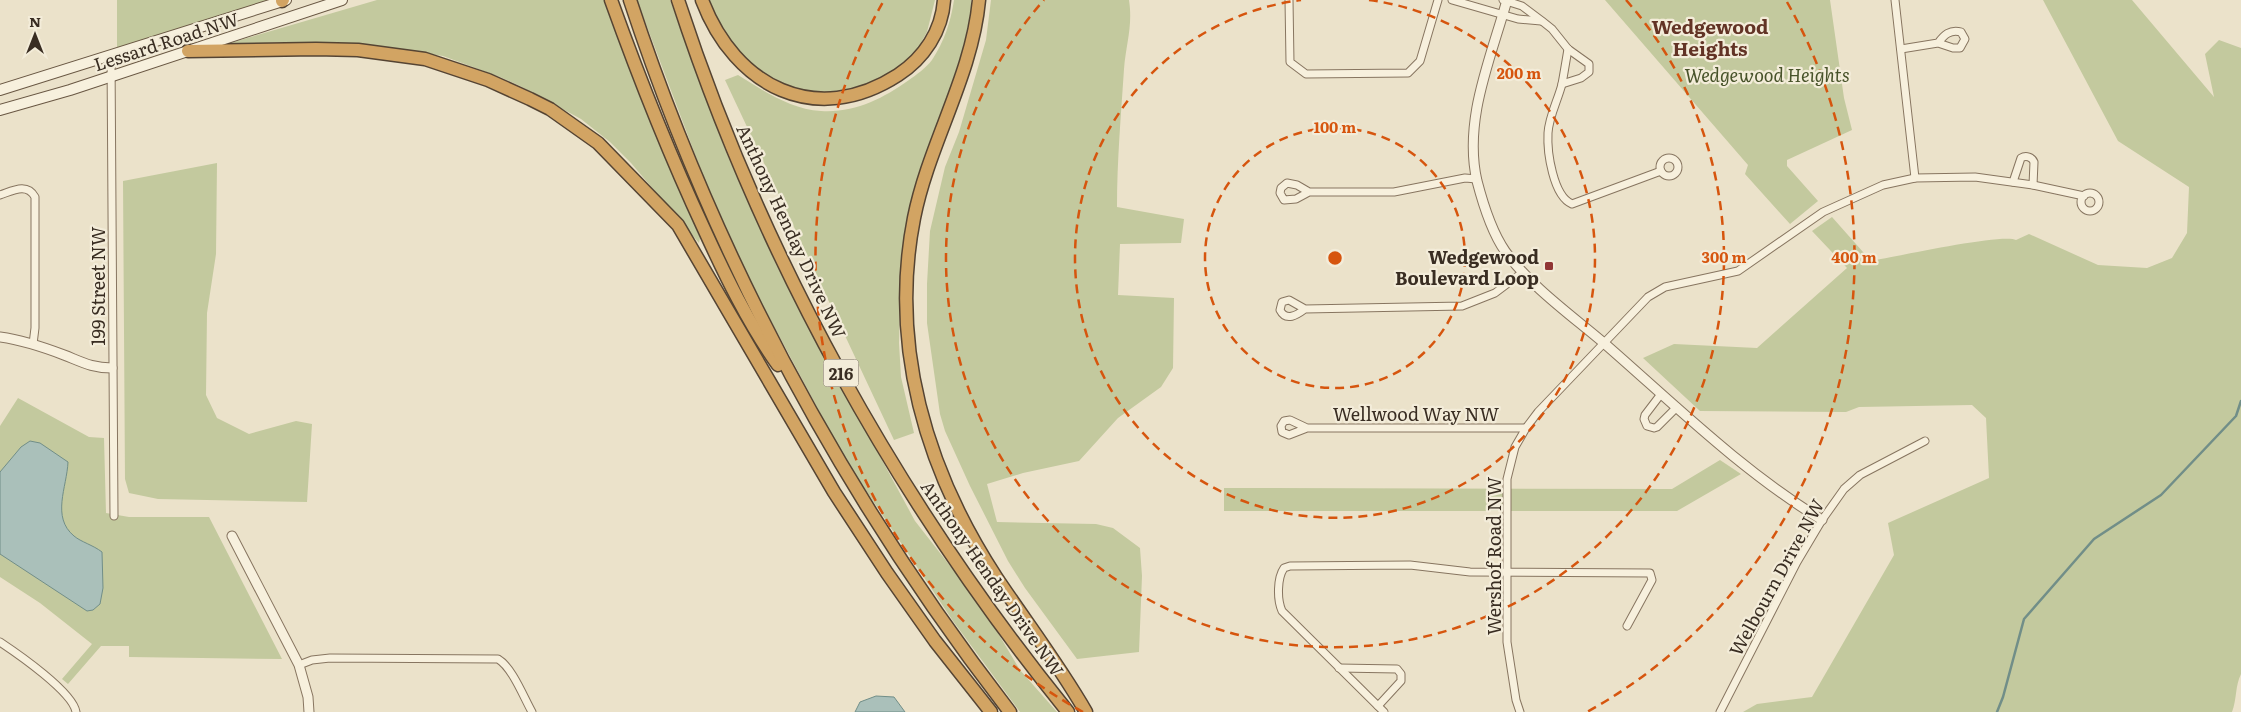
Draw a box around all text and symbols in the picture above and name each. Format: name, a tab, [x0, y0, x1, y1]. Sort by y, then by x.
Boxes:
street label: Lessard Road NW	[90, 5, 242, 77]
north arrow	[10, 10, 60, 60]
text: N	[29, 11, 41, 31]
district label: Wedgewood Heights	[1651, 12, 1769, 62]
text: 200 m	[1497, 61, 1541, 84]
park label: Wedgewood Heights	[1684, 61, 1850, 88]
text: 100 m	[1314, 115, 1356, 138]
street label: Anthony Henday Drive NW	[730, 119, 854, 343]
street label: 199 Street NW	[84, 226, 111, 346]
place label: Wedgewood Boulevard Loop	[1395, 243, 1539, 291]
text: 300 m	[1702, 245, 1746, 268]
text: 400 m	[1831, 245, 1877, 268]
centre of rings	[1326, 249, 1344, 267]
marker: Wedgewood Boulevard Loop	[1543, 260, 1555, 272]
road number: 216	[824, 359, 858, 386]
street label: Wellwood Way NW	[1333, 400, 1500, 427]
street label: Anthony Henday Drive NW	[915, 475, 1071, 682]
street label: Wershof Road NW	[1480, 476, 1507, 635]
street label: Welbourn Drive NW	[1722, 493, 1831, 660]

